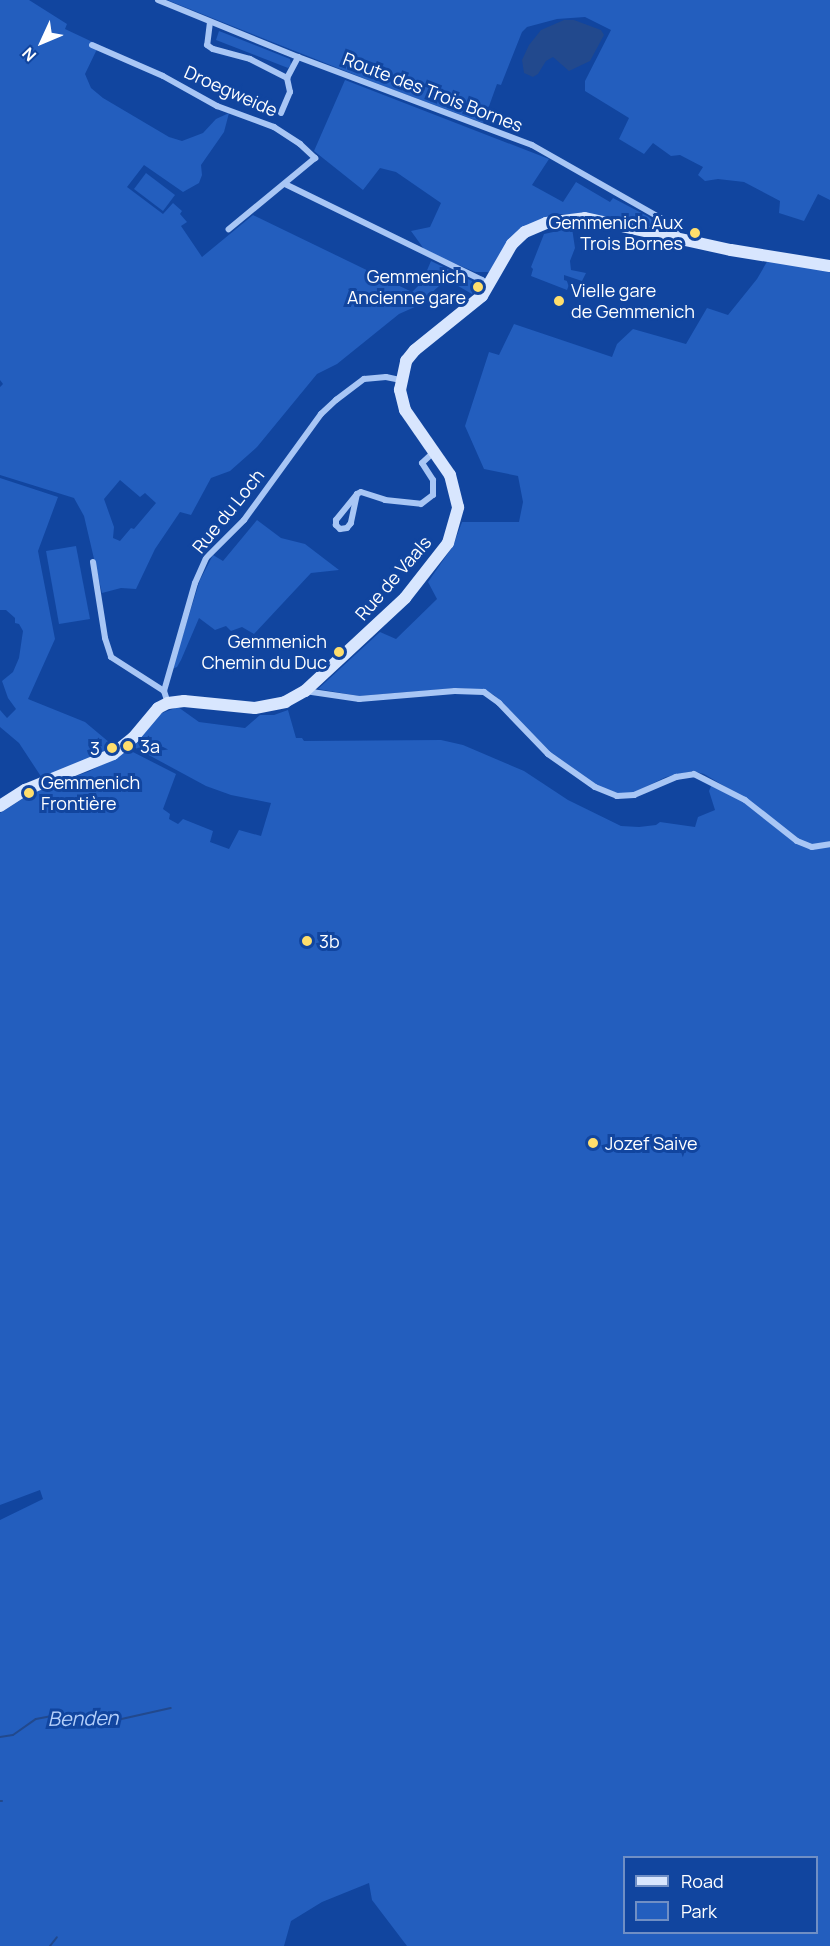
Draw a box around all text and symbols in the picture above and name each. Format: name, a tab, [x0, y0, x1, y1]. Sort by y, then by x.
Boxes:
north arrow	[12, 12, 72, 72]
text: N	[17, 43, 41, 66]
street label: Route des Trois Bornes	[340, 48, 526, 136]
street label: Droegweide	[181, 61, 281, 121]
place label: Gemmenich Aux Trois Bornes	[549, 212, 683, 254]
marker: Gemmenich Aux Trois Bornes	[688, 226, 702, 240]
place label: Gemmenich Ancienne gare	[347, 266, 466, 308]
marker: Gemmenich Ancienne gare	[471, 280, 485, 294]
place label: Vielle gare de Gemmenich	[571, 280, 695, 322]
marker: Vielle gare de Gemmenich	[552, 294, 566, 308]
street label: Rue du Loch	[188, 465, 268, 557]
street label: Rue de Vaals	[351, 531, 435, 625]
place label: Gemmenich Chemin du Duc	[202, 631, 327, 674]
marker: Gemmenich Chemin du Duc	[332, 645, 346, 659]
place label: 3a	[140, 735, 160, 757]
place label: 3	[90, 737, 100, 759]
marker: 3a	[121, 739, 135, 753]
marker: 3	[105, 741, 119, 755]
place label: Gemmenich Frontière	[41, 772, 140, 814]
marker: Gemmenich Frontière	[22, 786, 36, 800]
place label: 3b	[319, 930, 340, 952]
marker: 3b	[300, 934, 314, 948]
place label: Jozef Saive	[605, 1132, 698, 1154]
marker: Jozef Saive	[586, 1136, 600, 1150]
water label: Benden	[48, 1705, 118, 1731]
legend	[623, 1856, 818, 1934]
text: Road	[681, 1869, 724, 1893]
text: Park	[681, 1899, 717, 1923]

